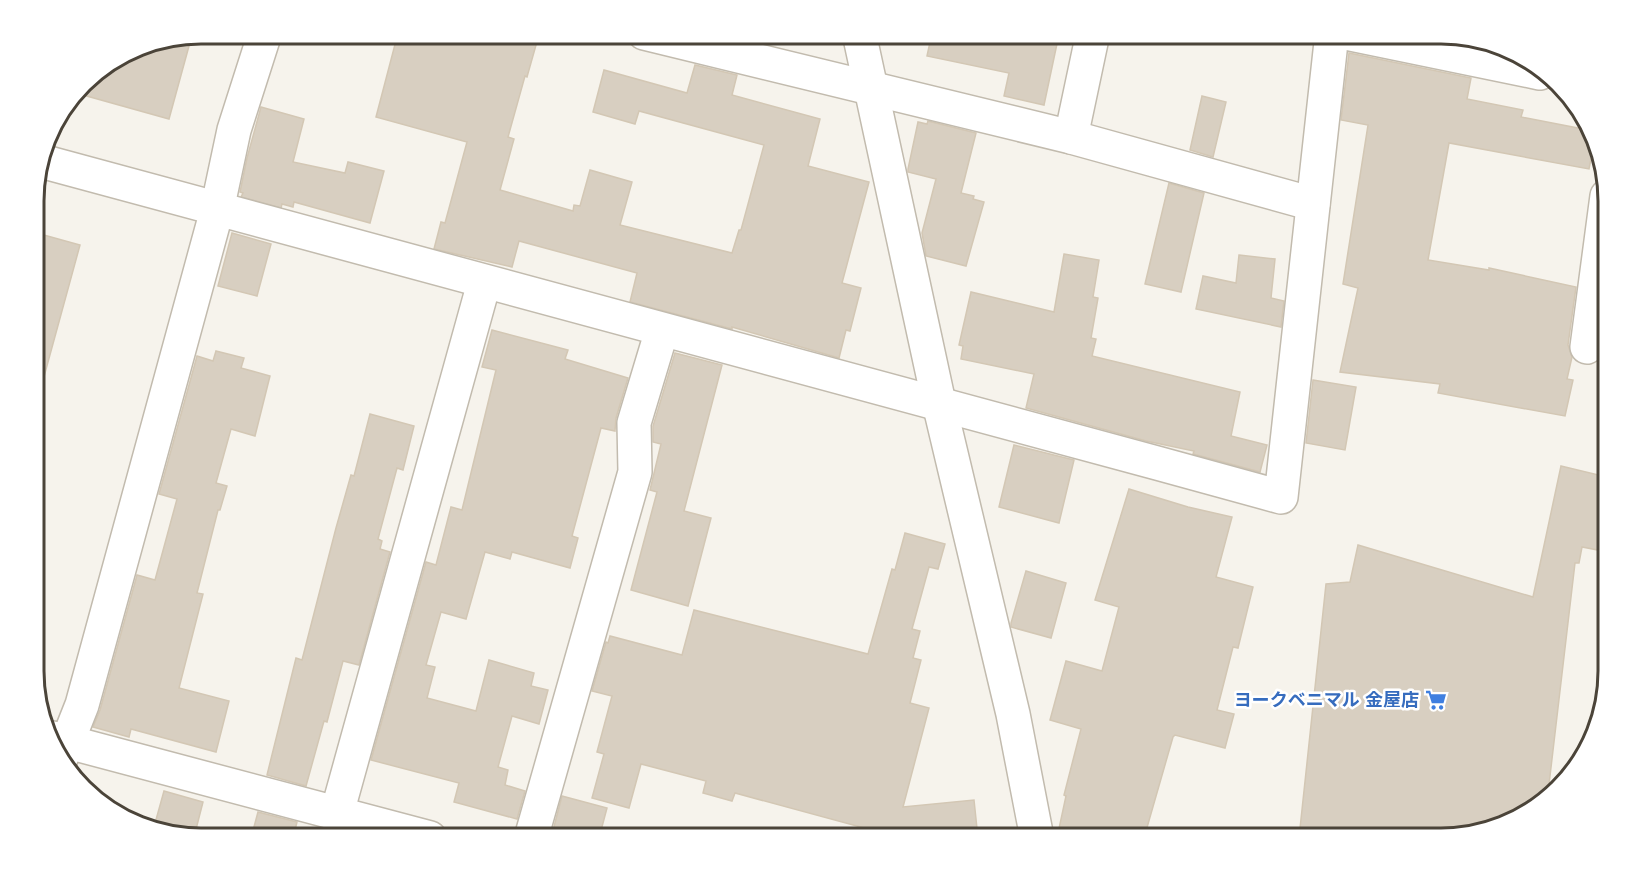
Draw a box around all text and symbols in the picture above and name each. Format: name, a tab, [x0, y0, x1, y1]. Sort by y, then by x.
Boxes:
supermarket icon: ヨークベニマル 金屋店	[1424, 688, 1448, 712]
place label: ヨークベニマル 金屋店	[1234, 689, 1419, 710]

